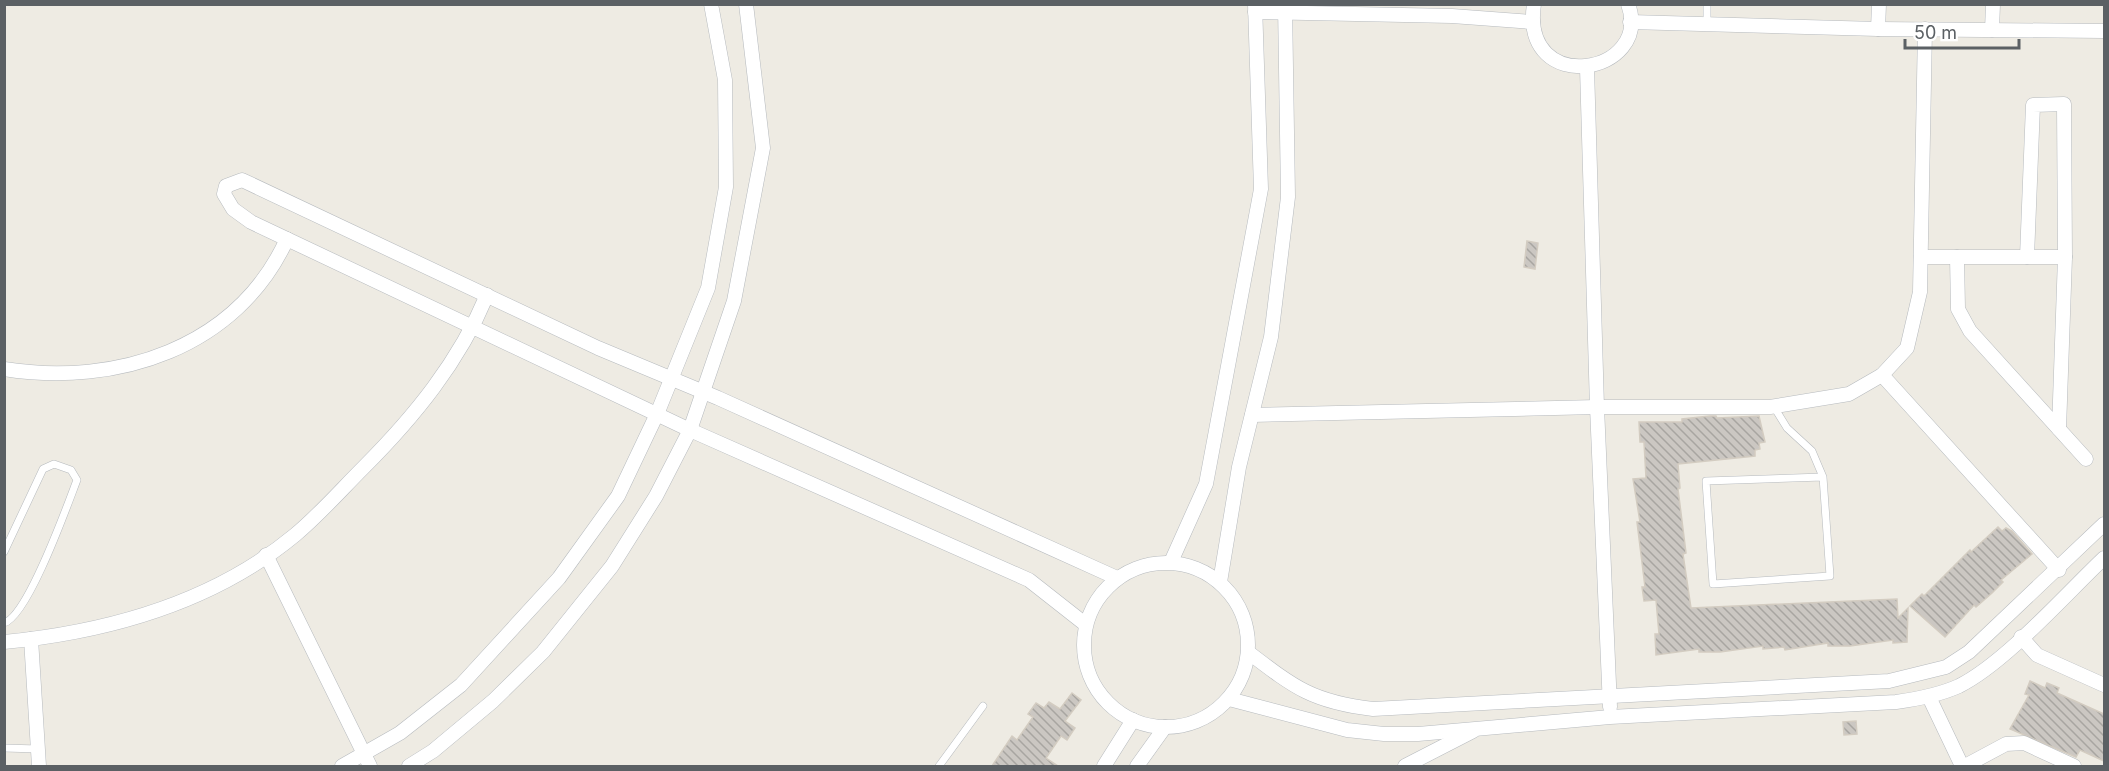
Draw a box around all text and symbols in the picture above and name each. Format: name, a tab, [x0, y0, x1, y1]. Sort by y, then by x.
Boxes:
scale bar	[1905, 12, 2019, 50]
text: 50 m	[1914, 22, 1957, 43]

